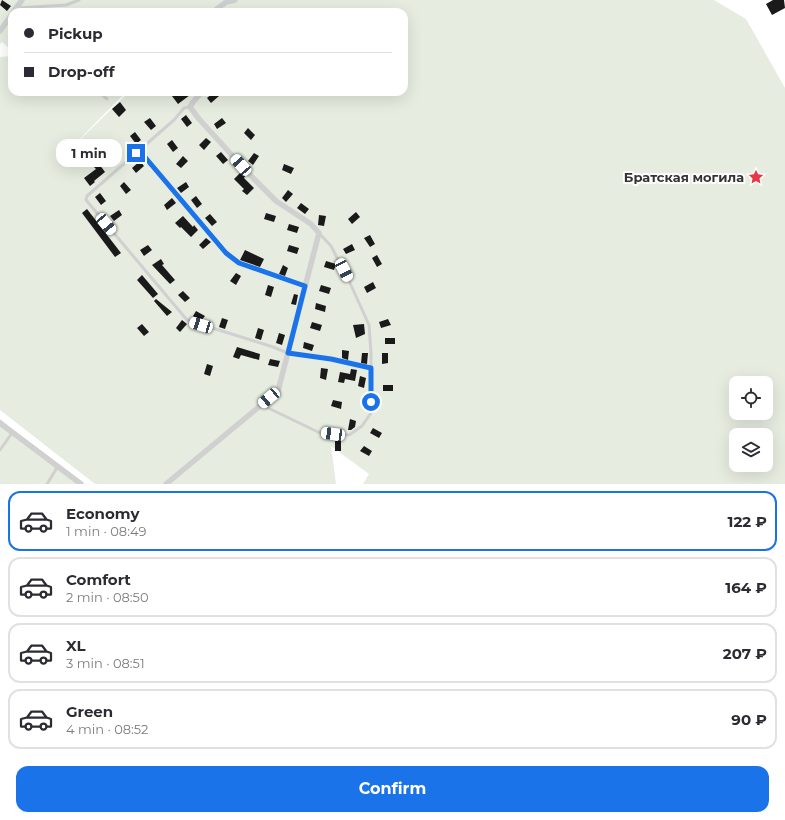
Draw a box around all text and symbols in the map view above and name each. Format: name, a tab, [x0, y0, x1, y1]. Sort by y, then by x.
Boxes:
text: Pickup	[48, 24, 103, 43]
text: Drop-off	[48, 62, 115, 81]
callout: 1 min	[56, 139, 122, 167]
route end	[127, 144, 145, 162]
text: 1 min	[71, 145, 107, 161]
car	[229, 152, 253, 178]
place icon: Братская могила	[747, 168, 765, 186]
place label: Братская могила	[624, 169, 744, 185]
car	[94, 211, 118, 237]
car	[333, 257, 355, 283]
car	[188, 316, 214, 334]
map controls	[729, 376, 773, 472]
button: locate	[729, 376, 773, 420]
car	[256, 386, 282, 410]
route start	[362, 393, 380, 411]
car	[320, 426, 346, 442]
button: layers	[729, 428, 773, 472]
icon: car	[18, 503, 54, 539]
text: Economy	[66, 504, 139, 523]
text: 122 ₽	[728, 512, 767, 531]
text: 1 min · 08:49	[66, 523, 146, 539]
icon: car	[18, 569, 54, 605]
text: Comfort	[66, 570, 131, 589]
text: 164 ₽	[725, 578, 767, 597]
text: 2 min · 08:50	[66, 589, 149, 605]
icon: car	[18, 635, 54, 671]
text: XL	[66, 636, 85, 655]
text: 207 ₽	[723, 644, 767, 663]
text: 3 min · 08:51	[66, 655, 145, 671]
icon: car	[18, 701, 54, 737]
text: Green	[66, 702, 113, 721]
text: 90 ₽	[731, 710, 767, 729]
text: 4 min · 08:52	[66, 721, 149, 737]
button: Confirm	[16, 766, 769, 812]

